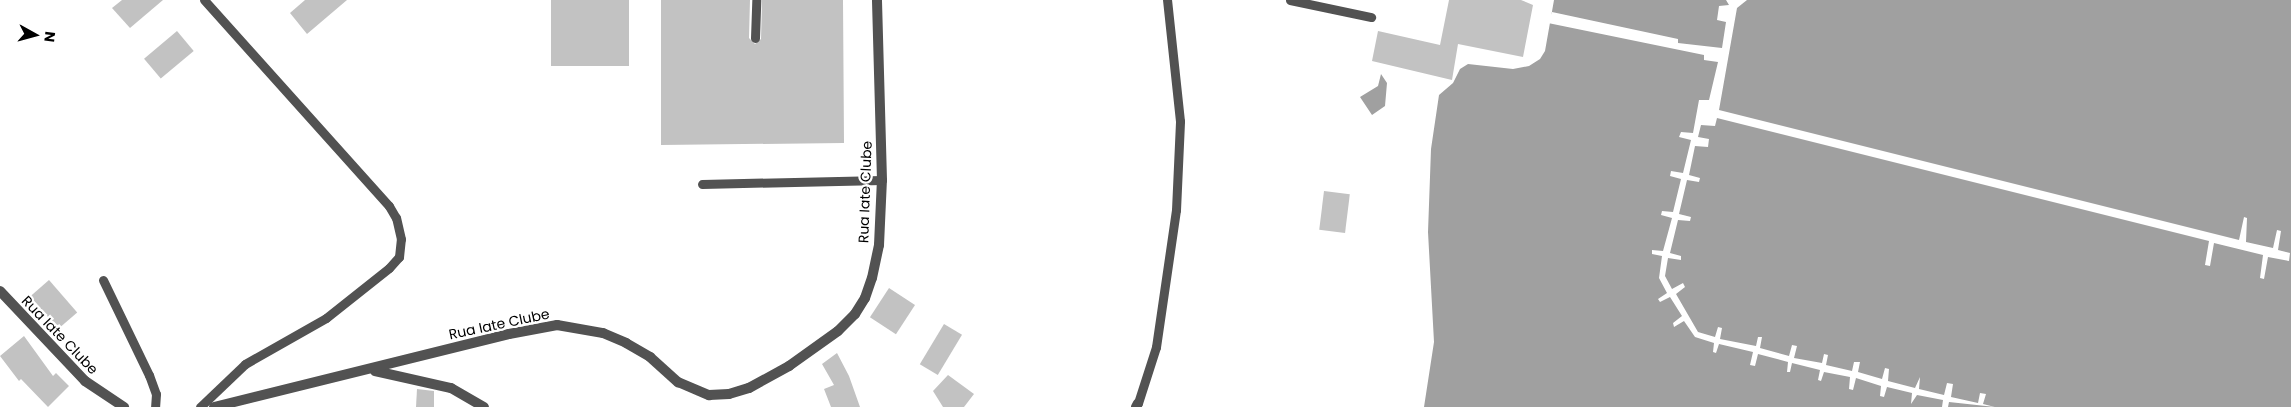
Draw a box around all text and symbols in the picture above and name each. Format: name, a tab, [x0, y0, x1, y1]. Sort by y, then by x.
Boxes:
north arrow	[10, 10, 60, 60]
text: N	[39, 30, 60, 43]
street label: Rua Iate Clube	[855, 141, 875, 243]
street label: Rua Iate Clube	[18, 292, 102, 378]
street label: Rua Iate Clube	[447, 305, 551, 343]

